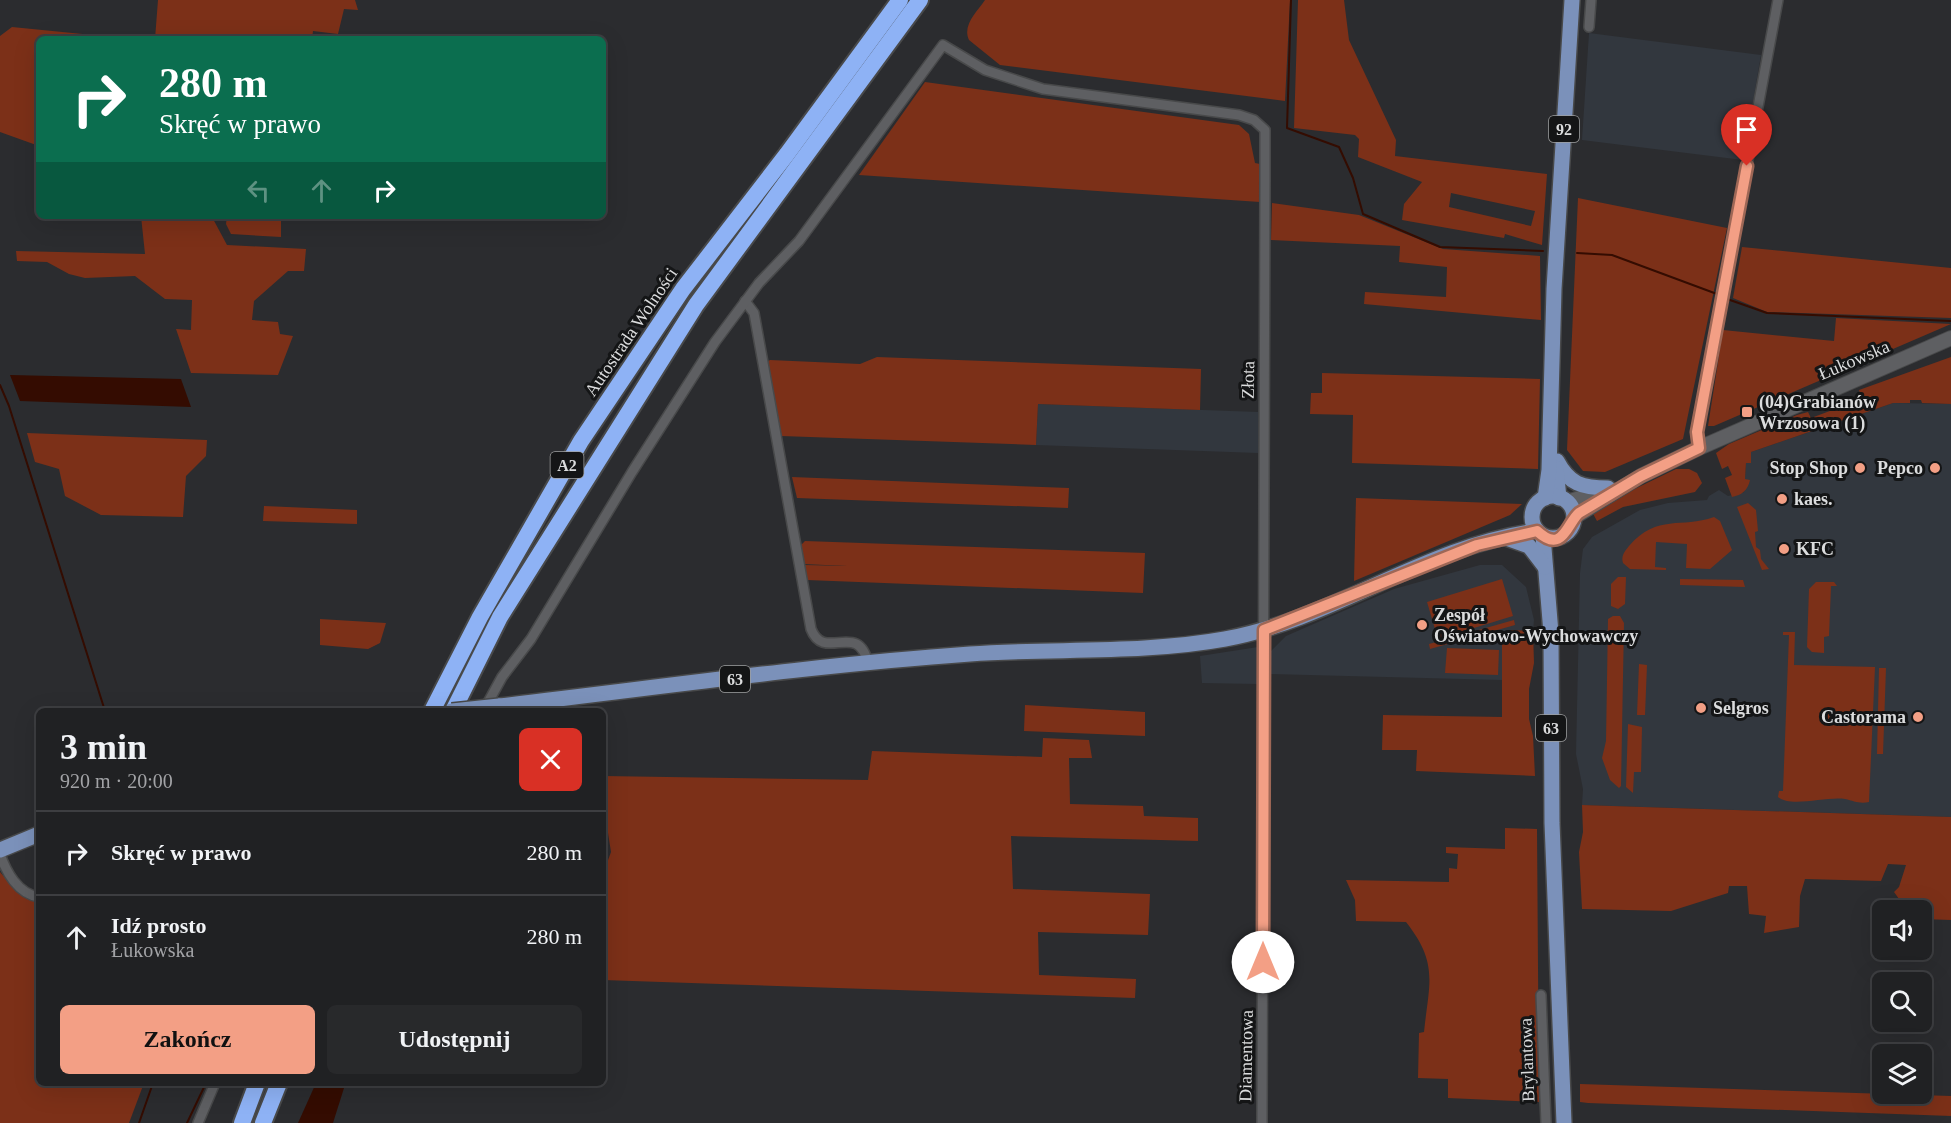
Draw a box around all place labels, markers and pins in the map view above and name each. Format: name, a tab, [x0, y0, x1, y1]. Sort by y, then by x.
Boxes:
pin	[1721, 104, 1772, 166]
place label: (04)Grabianów Wrzosowa (1)	[1759, 392, 1876, 434]
marker: (04)Grabianów Wrzosowa (1)	[1740, 405, 1754, 419]
place label: Stop Shop	[1769, 458, 1848, 478]
place label: Pepco	[1877, 458, 1923, 478]
marker: Stop Shop	[1853, 461, 1867, 475]
marker: Pepco	[1928, 461, 1942, 475]
place label: kaes.	[1794, 489, 1833, 509]
marker: kaes.	[1775, 492, 1789, 506]
place label: KFC	[1796, 539, 1834, 559]
marker: KFC	[1777, 542, 1791, 556]
place label: Zespół Oświatowo-Wychowawczy	[1434, 605, 1638, 646]
marker: Zespół Oświatowo-Wychowawczy	[1415, 618, 1429, 632]
place label: Selgros	[1713, 698, 1769, 718]
marker: Selgros	[1694, 701, 1708, 715]
place label: Castorama	[1821, 707, 1906, 727]
marker: Castorama	[1911, 710, 1925, 724]

